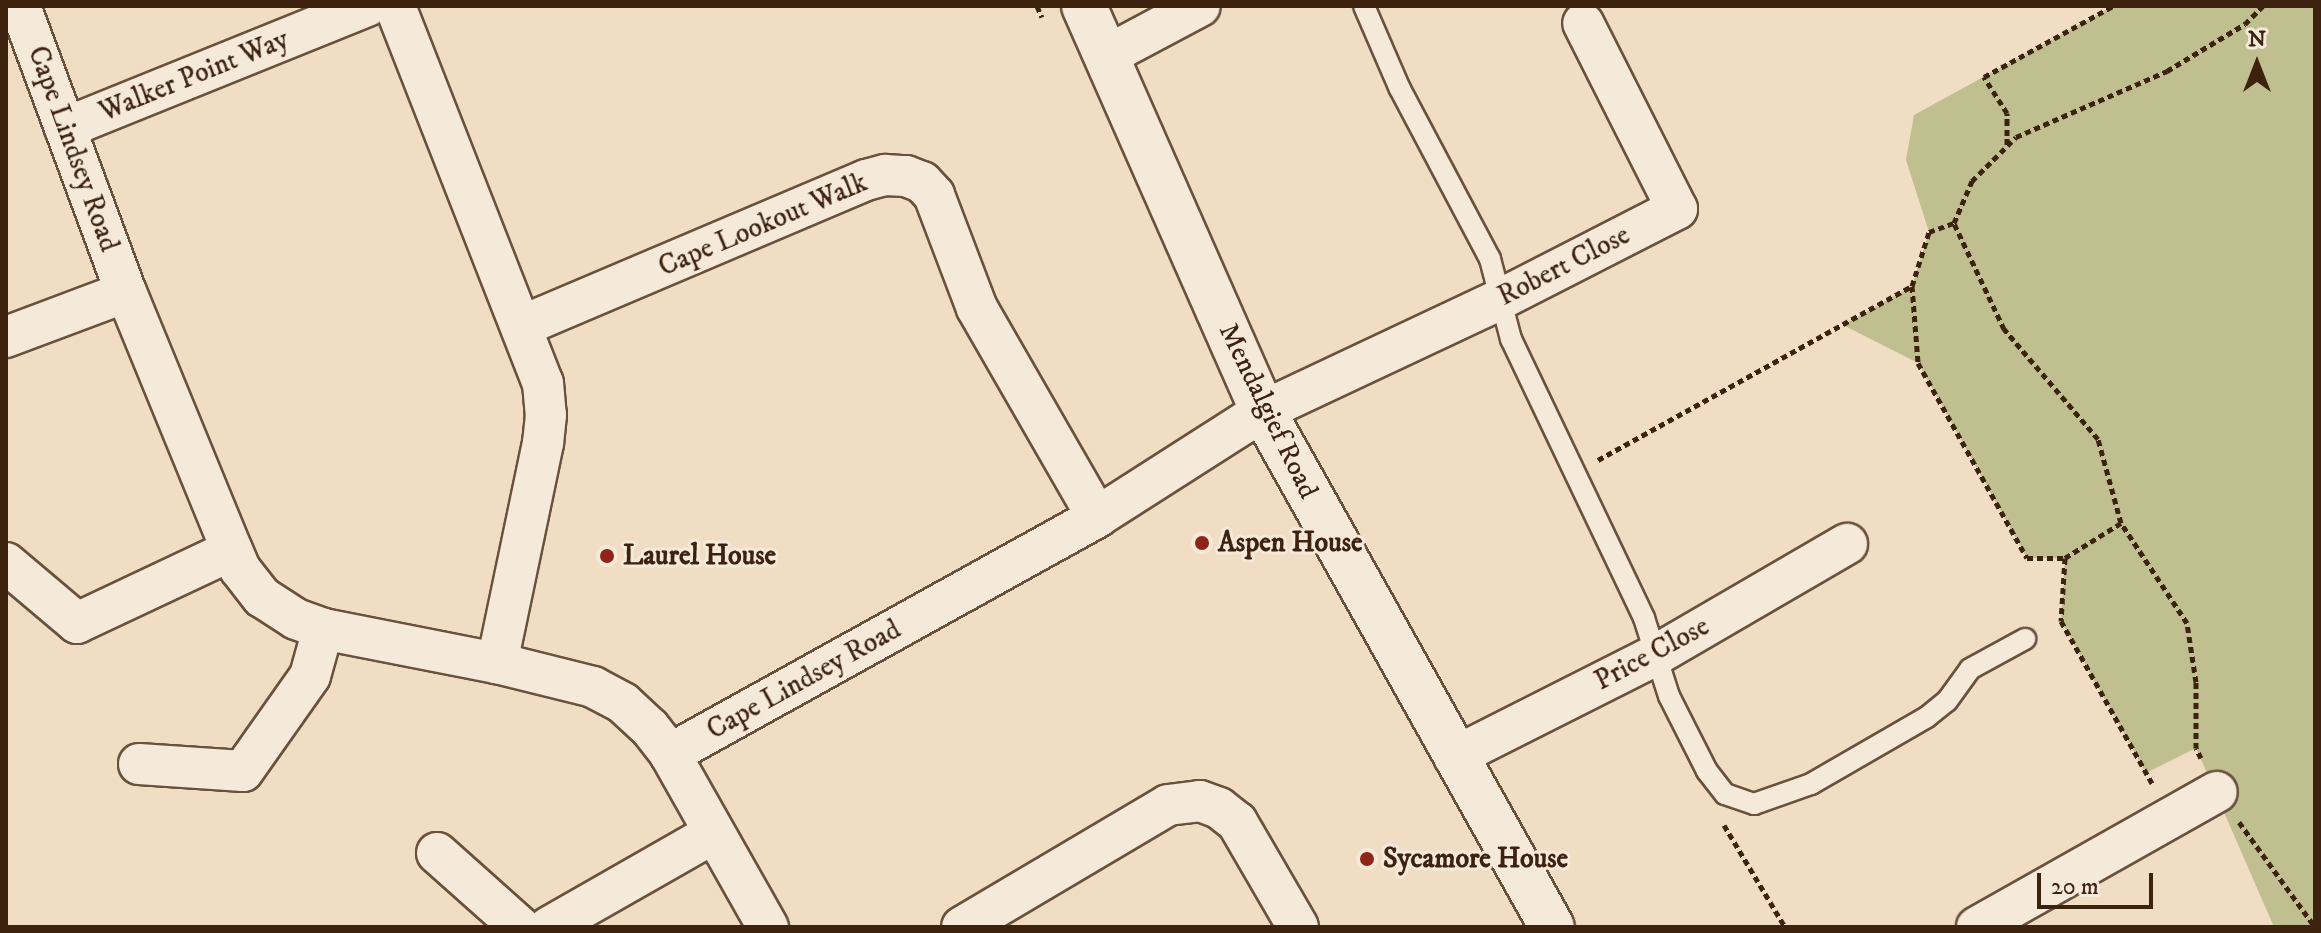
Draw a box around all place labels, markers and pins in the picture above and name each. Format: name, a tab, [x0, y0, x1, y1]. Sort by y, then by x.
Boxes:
place label: Aspen House	[1218, 526, 1363, 560]
marker: Aspen House	[1193, 534, 1211, 552]
place label: Laurel House	[623, 539, 776, 573]
marker: Laurel House	[598, 547, 616, 565]
place label: Sycamore House	[1383, 842, 1568, 876]
marker: Sycamore House	[1358, 850, 1376, 868]

